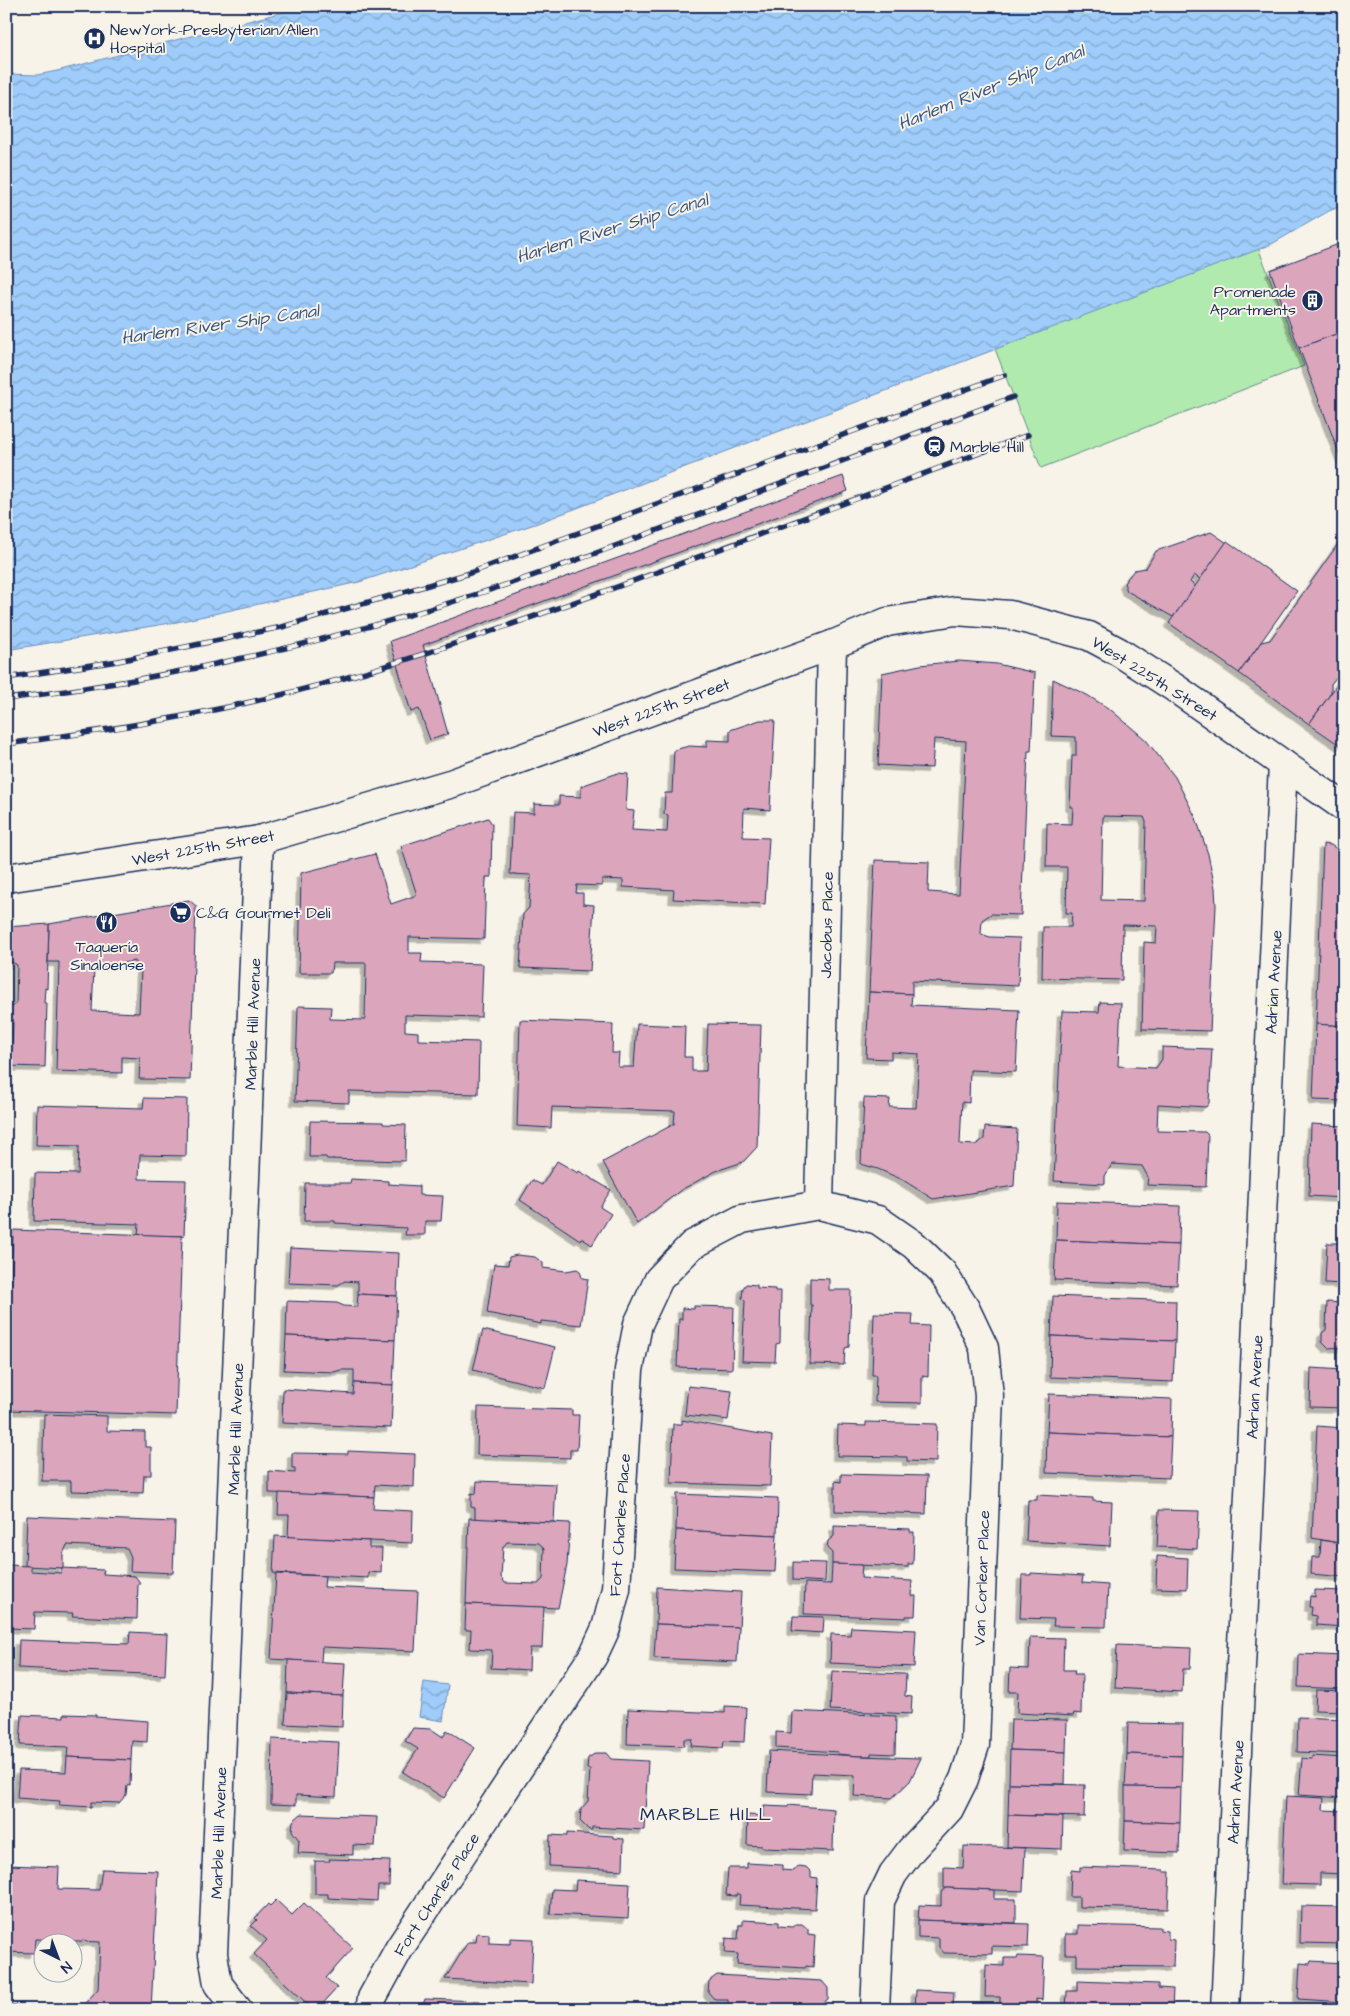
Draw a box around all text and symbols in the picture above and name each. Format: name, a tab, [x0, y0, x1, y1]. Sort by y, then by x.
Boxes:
place label: NewYork-Presbyterian/Allen Hospital	[110, 19, 318, 59]
hospital icon: NewYork-Presbyterian/Allen Hospital	[82, 26, 106, 50]
water label: Harlem River Ship Canal	[894, 38, 1090, 136]
water label: Harlem River Ship Canal	[513, 187, 713, 270]
place label: Promenade Apartments	[1210, 281, 1296, 321]
building icon: Promenade Apartments	[1300, 288, 1324, 312]
water label: Harlem River Ship Canal	[120, 298, 322, 351]
station icon: Marble Hill	[922, 434, 946, 458]
place label: Marble Hill	[950, 436, 1024, 458]
street label: West 225th Street	[1087, 631, 1222, 727]
street label: West 225th Street	[590, 673, 733, 743]
street label: West 225th Street	[130, 825, 277, 871]
street label: Jacobus Place	[815, 871, 839, 979]
supermarket icon: C&G Gourmet Deli	[168, 900, 192, 924]
place label: C&G Gourmet Deli	[196, 902, 331, 924]
restaurant icon: Taquería Sinaloense	[95, 910, 119, 934]
street label: Adrian Avenue	[1260, 929, 1288, 1035]
place label: Taquería Sinaloense	[70, 936, 144, 976]
street label: Marble Hill Avenue	[240, 957, 266, 1091]
street label: Adrian Avenue	[1241, 1334, 1269, 1440]
street label: Marble Hill Avenue	[223, 1362, 249, 1496]
street label: Fort Charles Place	[604, 1453, 636, 1597]
street label: Van Corlear Place	[969, 1509, 995, 1646]
street label: Adrian Avenue	[1222, 1739, 1250, 1845]
street label: Marble Hill Avenue	[206, 1766, 232, 1900]
district label: MARBLE HILL	[640, 1802, 772, 1827]
street label: Fort Charles Place	[389, 1828, 485, 1961]
north arrow	[32, 1934, 82, 1984]
text: N	[56, 1957, 76, 1977]

